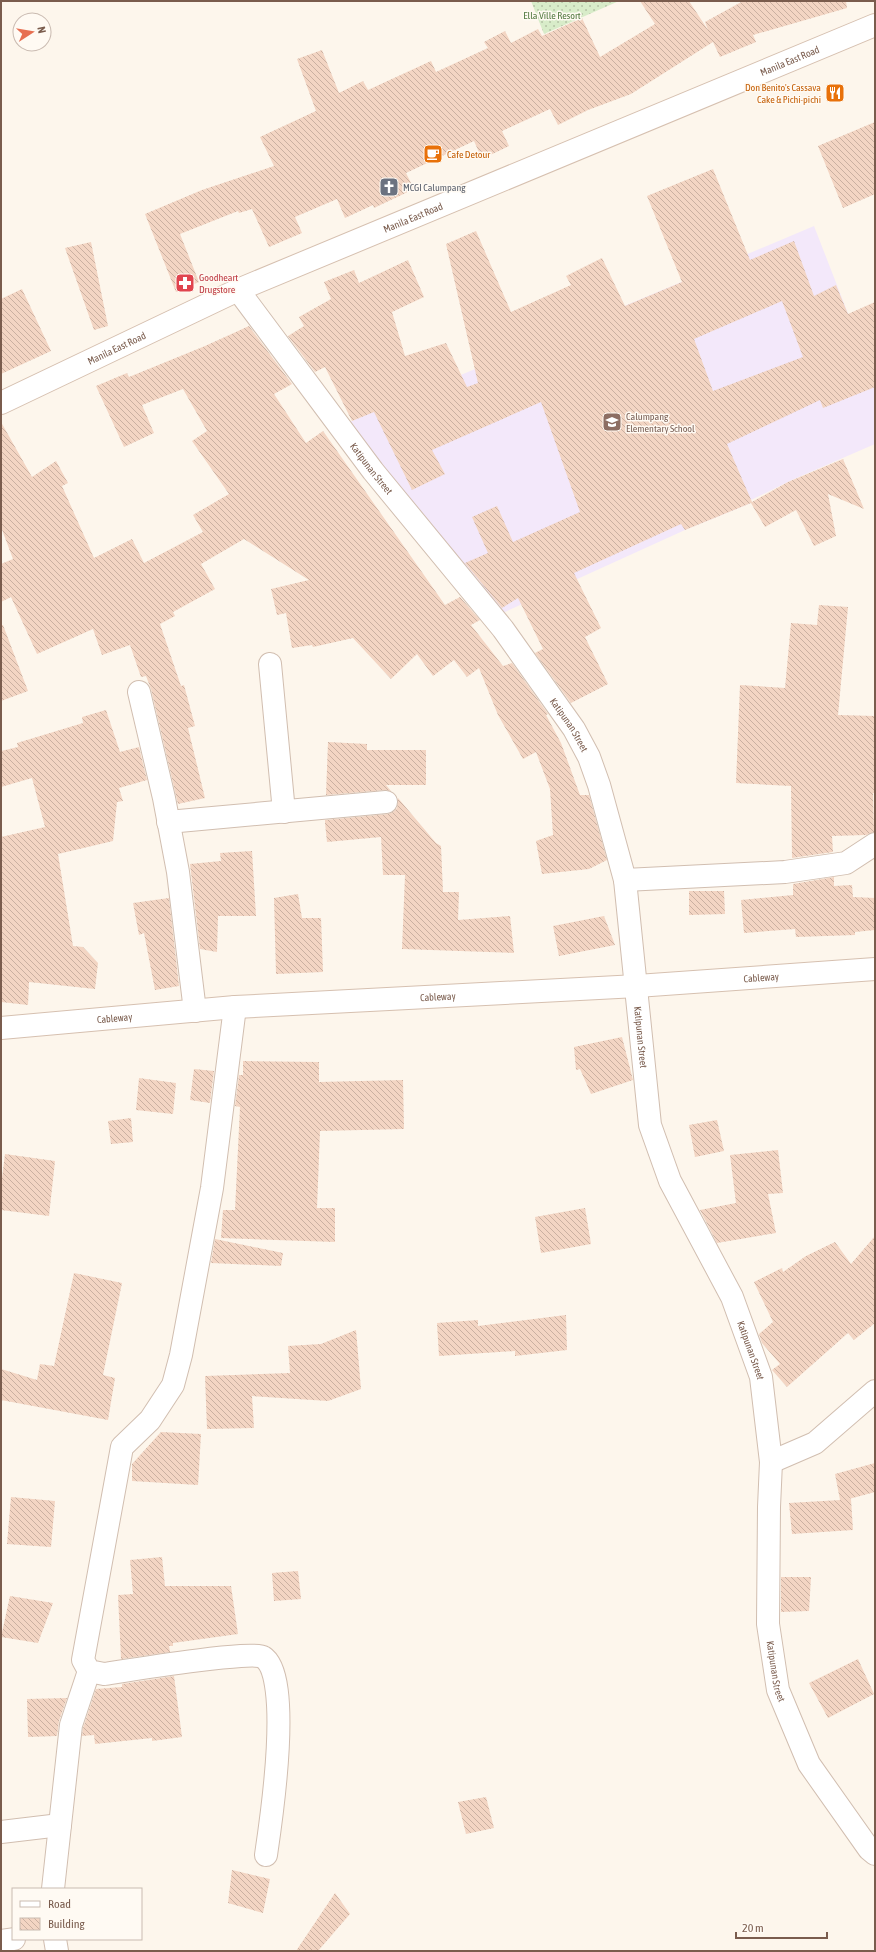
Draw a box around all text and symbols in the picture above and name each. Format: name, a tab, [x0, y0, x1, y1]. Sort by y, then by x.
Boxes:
park label: Ella Ville Resort	[523, 10, 581, 21]
north arrow	[12, 12, 52, 52]
text: N	[35, 25, 48, 34]
street label: Manila East Road	[759, 44, 821, 78]
place label: Don Benito's Cassava Cake & Pichi-pichi	[745, 82, 821, 105]
restaurant icon: Don Benito's Cassava Cake & Pichi-pichi	[824, 82, 846, 104]
cafe icon: Cafe Detour	[422, 143, 444, 165]
place label: Cafe Detour	[447, 149, 491, 160]
church icon: MCGI Calumpang	[378, 176, 400, 198]
place label: MCGI Calumpang	[403, 182, 466, 193]
street label: Manila East Road	[382, 200, 445, 235]
pharmacy icon: Goodheart Drugstore	[174, 272, 196, 294]
place label: Goodheart Drugstore	[199, 272, 238, 295]
street label: Manila East Road	[86, 330, 148, 367]
school or university icon: Calumpang Elementary School	[601, 411, 623, 433]
place label: Calumpang Elementary School	[626, 411, 695, 434]
street label: Katipunan Street	[348, 441, 395, 497]
street label: Katipunan Street	[548, 696, 590, 754]
street label: Cableway	[743, 971, 779, 984]
street label: Cableway	[420, 990, 456, 1003]
street label: Katipunan Street	[632, 1006, 649, 1069]
street label: Cableway	[96, 1011, 133, 1025]
street label: Katipunan Street	[735, 1320, 766, 1380]
street label: Katipunan Street	[765, 1640, 787, 1704]
legend	[12, 1888, 142, 1940]
text: Road	[48, 1897, 71, 1911]
scale bar	[736, 1914, 827, 1940]
text: Building	[48, 1917, 86, 1931]
text: 20 m	[742, 1921, 764, 1935]

